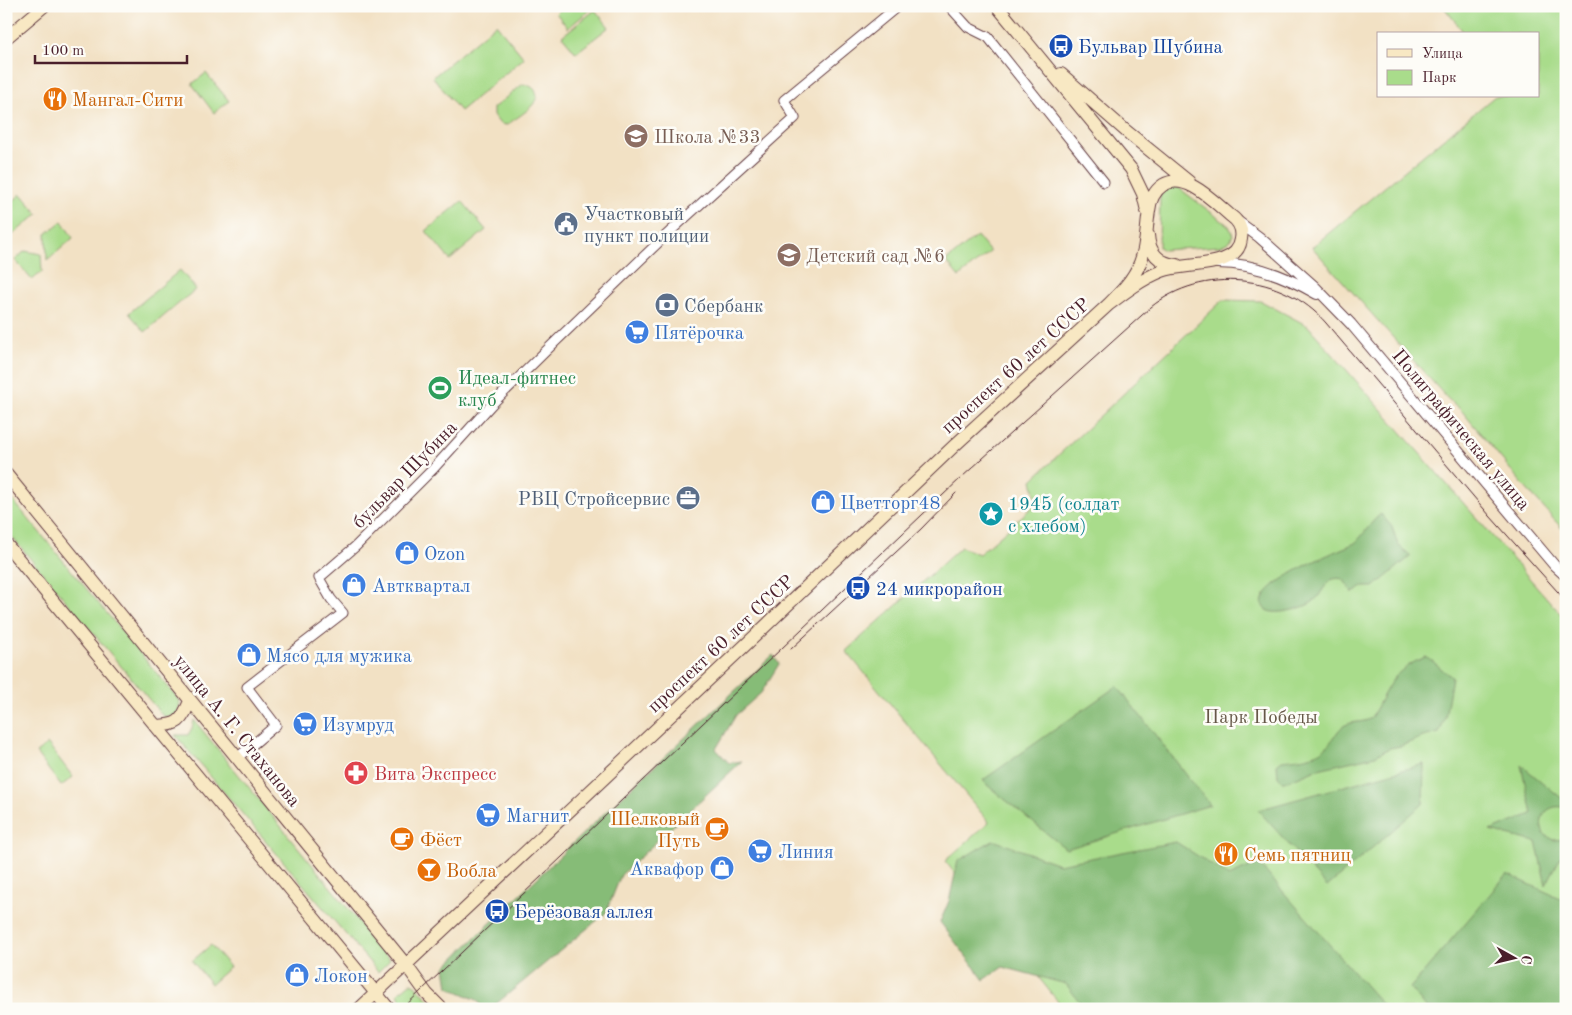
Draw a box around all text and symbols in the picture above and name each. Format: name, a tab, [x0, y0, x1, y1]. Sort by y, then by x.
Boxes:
scale bar	[35, 32, 188, 64]
legend	[1377, 32, 1540, 98]
bus stop icon: Бульвар Шубина	[1048, 33, 1074, 59]
place label: Бульвар Шубина	[1078, 39, 1224, 58]
text: 100 m	[42, 44, 84, 59]
text: Улица	[1422, 47, 1463, 62]
text: Парк	[1422, 71, 1457, 86]
restaurant icon: Мангал-Сити	[42, 86, 68, 112]
place label: Мангал-Сити	[72, 92, 184, 111]
school or university icon: Школа №33	[623, 123, 649, 149]
place label: Школа №33	[654, 129, 761, 148]
place label: Участковый пункт полиции	[584, 206, 709, 247]
public building icon: Участковый пункт полиции	[553, 211, 579, 237]
school or university icon: Детский сад №6	[776, 242, 802, 268]
place label: Детский сад №6	[806, 248, 945, 267]
bank icon: Сбербанк	[654, 292, 680, 318]
street label: проспект 60 лет СССР	[939, 296, 1094, 438]
place label: Сбербанк	[684, 298, 764, 317]
supermarket icon: Пятёрочка	[624, 319, 650, 345]
place label: Пятёрочка	[654, 325, 745, 344]
street label: Полиграфическая улица	[1387, 346, 1533, 515]
place label: Идеал-фитнес клуб	[458, 370, 576, 411]
sports icon: Идеал-фитнес клуб	[427, 375, 453, 401]
street label: бульвар Шубина	[350, 418, 462, 533]
office icon: РВЦ Стройсервис	[675, 485, 701, 511]
shop icon: Цветторг48	[810, 489, 836, 515]
place label: РВЦ Стройсервис	[518, 491, 670, 510]
place label: Цветторг48	[840, 495, 941, 514]
place label: 1945 (солдат с хлебом)	[1008, 495, 1119, 537]
place icon: 1945 (солдат с хлебом)	[978, 501, 1004, 527]
shop icon: Ozon	[394, 540, 420, 566]
place label: Ozon	[424, 546, 465, 565]
shop icon: Автквартал	[341, 572, 367, 598]
street label: проспект 60 лет СССР	[645, 572, 798, 717]
bus stop icon: 24 микрорайон	[845, 575, 871, 601]
place label: Автквартал	[372, 578, 470, 597]
place label: 24 микрорайон	[876, 581, 1003, 600]
shop icon: Мясо для мужика	[236, 642, 262, 668]
place label: Мясо для мужика	[266, 648, 413, 667]
street label: улица А. Г. Стаханова	[169, 652, 303, 812]
park label: Парк Победы	[1204, 709, 1318, 728]
supermarket icon: Изумруд	[292, 711, 318, 737]
place label: Изумруд	[322, 717, 395, 736]
pharmacy icon: Вита Экспресс	[343, 760, 369, 786]
place label: Вита Экспресс	[374, 766, 497, 785]
supermarket icon: Магнит	[475, 802, 501, 828]
place label: Магнит	[506, 808, 569, 827]
place label: Шелковый Путь	[610, 811, 700, 852]
cafe icon: Шелковый Путь	[704, 816, 730, 842]
cafe icon: Фёст	[389, 826, 415, 852]
place label: Фёст	[420, 832, 462, 851]
supermarket icon: Линия	[747, 838, 773, 864]
restaurant icon: Семь пятниц	[1213, 841, 1239, 867]
place label: Линия	[778, 844, 834, 863]
place label: Семь пятниц	[1244, 847, 1351, 866]
shop icon: Аквафор	[709, 855, 735, 881]
bar icon: Вобла	[416, 857, 442, 883]
place label: Аквафор	[630, 861, 704, 880]
place label: Вобла	[446, 863, 498, 882]
bus stop icon: Берёзовая аллея	[484, 898, 510, 924]
place label: Берёзовая аллея	[514, 904, 653, 923]
north arrow	[1490, 932, 1540, 982]
text: С	[1518, 954, 1533, 965]
shop icon: Локон	[284, 962, 310, 988]
place label: Локон	[314, 968, 368, 987]

